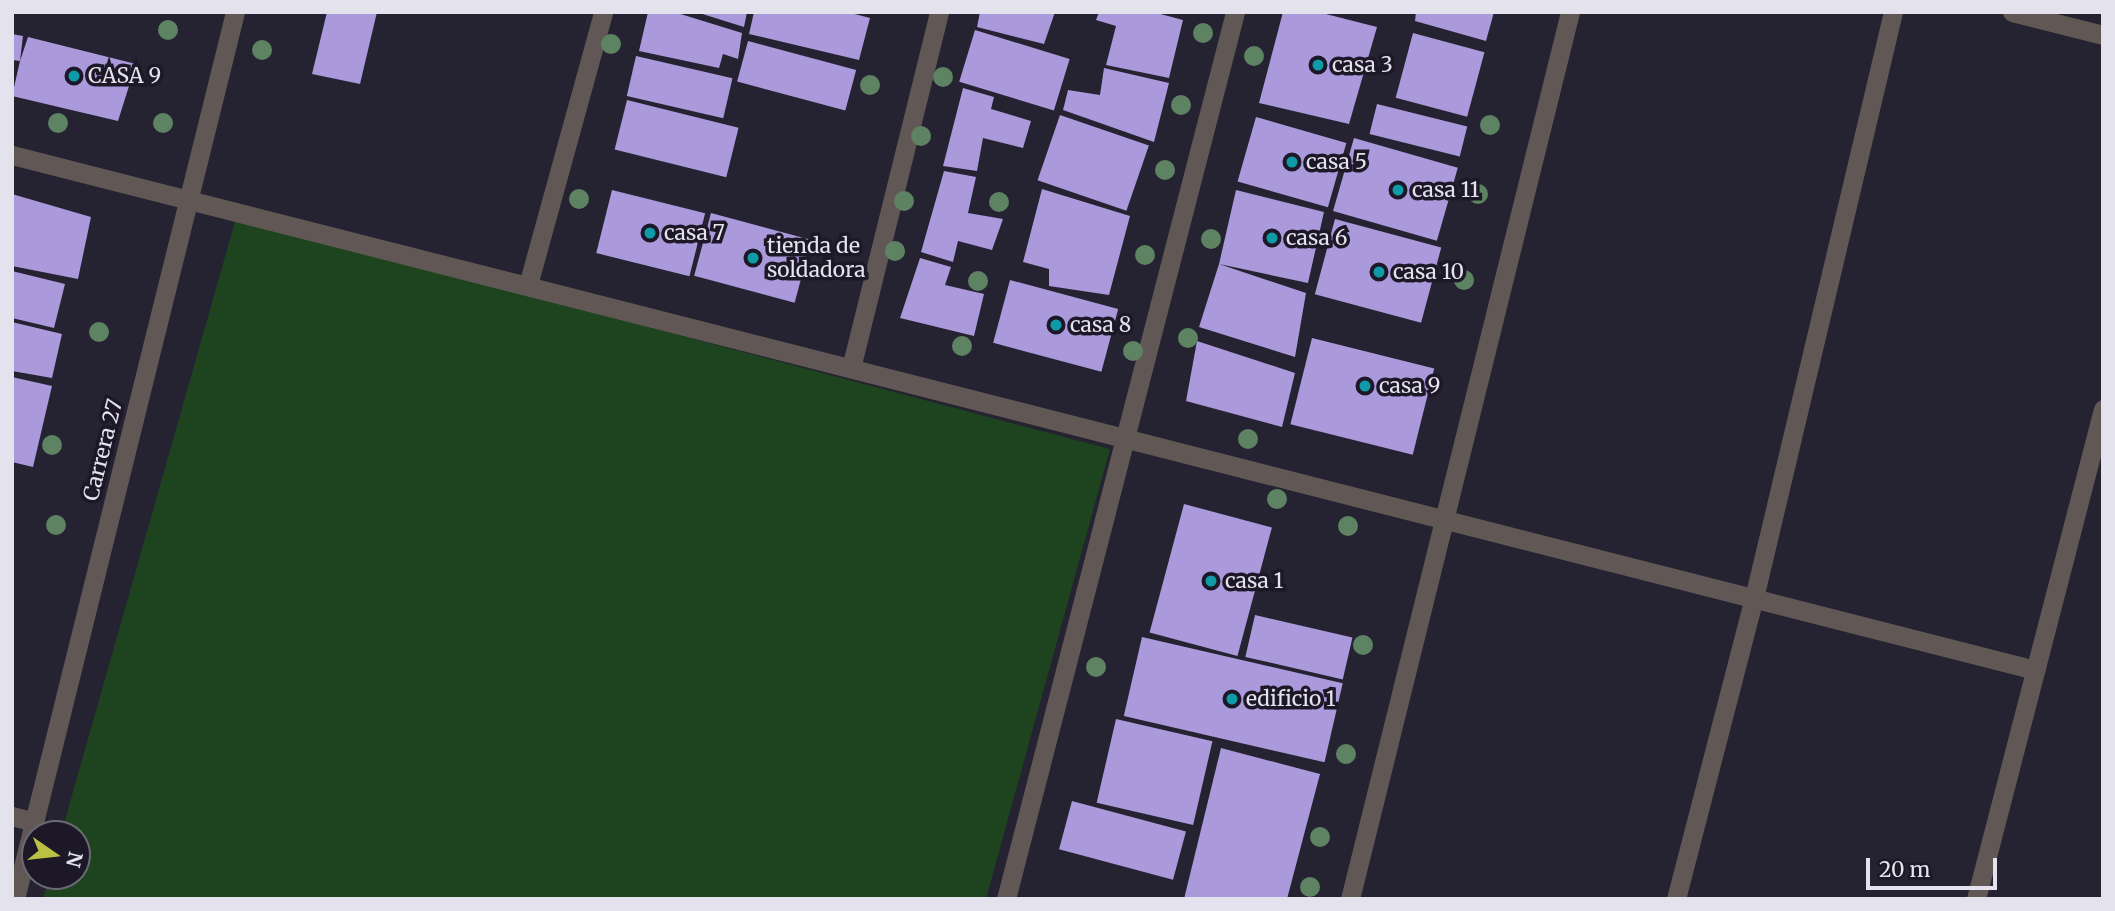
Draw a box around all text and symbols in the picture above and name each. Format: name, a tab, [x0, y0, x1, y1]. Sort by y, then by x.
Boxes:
place label: casa 3	[1332, 52, 1393, 78]
marker: casa 3	[1310, 57, 1326, 73]
place label: CASA 9	[88, 63, 161, 89]
marker: CASA 9	[66, 68, 82, 84]
place label: casa 5	[1306, 149, 1367, 175]
marker: casa 5	[1284, 154, 1300, 170]
place label: casa 11	[1412, 177, 1479, 203]
marker: casa 11	[1390, 182, 1406, 198]
place label: casa 7	[664, 220, 725, 246]
marker: casa 7	[642, 225, 658, 241]
place label: casa 6	[1286, 225, 1348, 251]
marker: casa 6	[1264, 230, 1280, 246]
place label: tienda de soldadora	[767, 233, 865, 283]
marker: tienda de soldadora	[745, 250, 761, 266]
place label: casa 10	[1393, 259, 1464, 285]
marker: casa 10	[1371, 264, 1387, 280]
place label: casa 8	[1070, 312, 1131, 338]
marker: casa 8	[1048, 317, 1064, 333]
place label: casa 9	[1379, 373, 1441, 399]
marker: casa 9	[1357, 378, 1373, 394]
street label: Carrera 27	[78, 397, 128, 503]
place label: casa 1	[1225, 568, 1283, 594]
marker: casa 1	[1203, 573, 1219, 589]
place label: edificio 1	[1246, 686, 1336, 712]
marker: edificio 1	[1224, 691, 1240, 707]
north arrow	[21, 820, 91, 890]
scale bar	[1870, 844, 2001, 888]
text: N	[61, 849, 88, 870]
text: 20 m	[1879, 856, 1930, 883]

